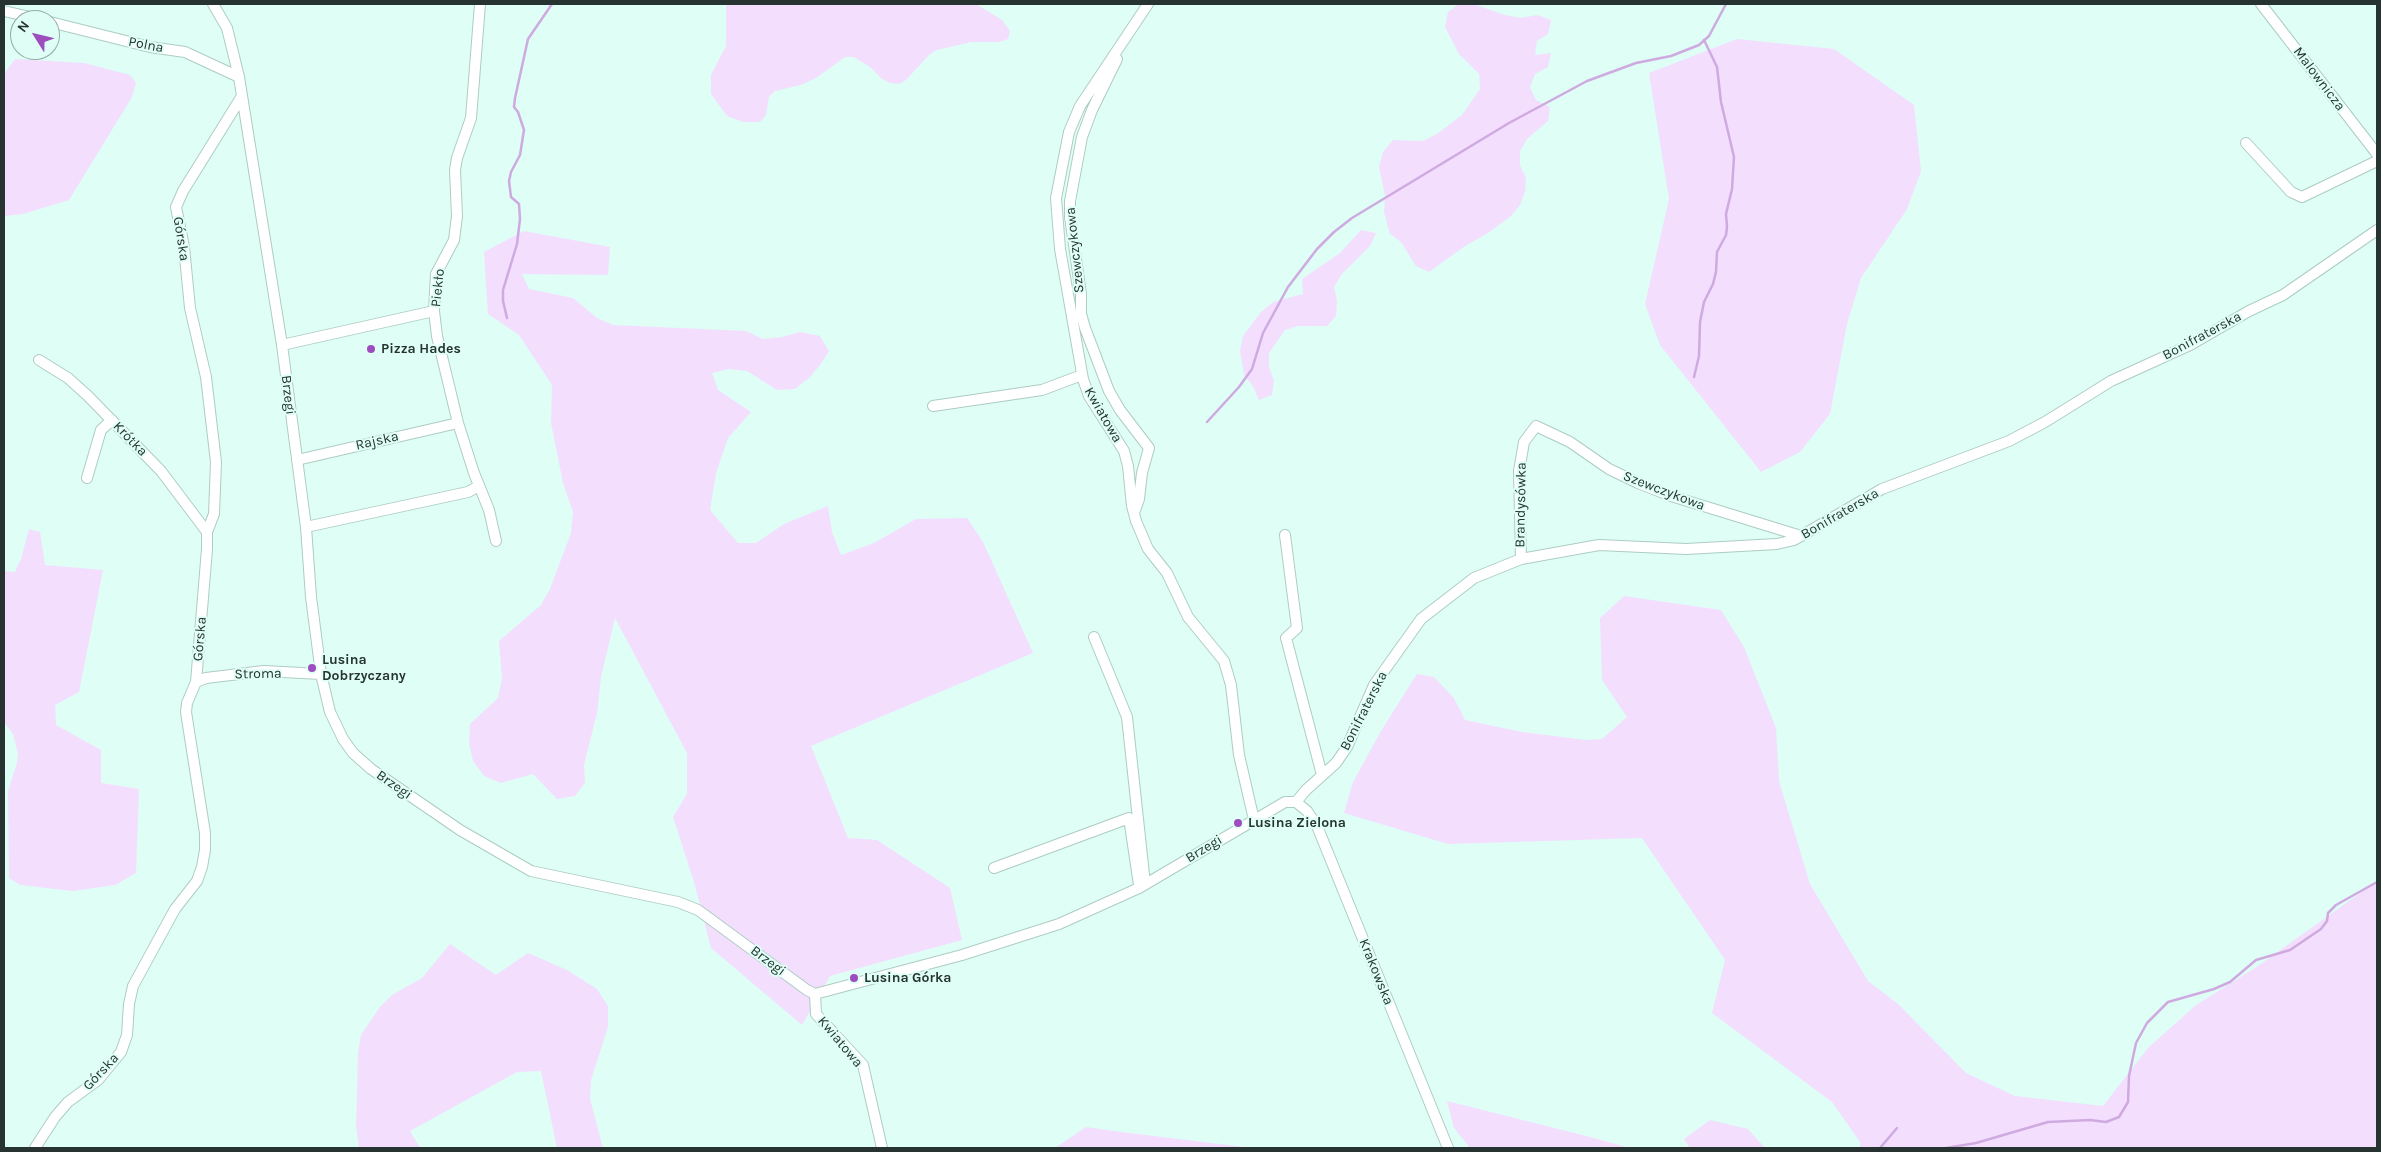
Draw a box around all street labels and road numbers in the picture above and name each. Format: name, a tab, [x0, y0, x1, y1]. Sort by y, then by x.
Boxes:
street label: Polna	[127, 33, 165, 57]
street label: Malownicza	[2290, 44, 2348, 114]
street label: Szewczykowa	[1062, 206, 1088, 294]
street label: Górska	[169, 216, 193, 262]
street label: Piekło	[428, 268, 448, 308]
street label: Bonifraterska	[2160, 308, 2244, 364]
street label: Brzegi	[277, 374, 299, 416]
street label: Kwiatowa	[1080, 384, 1126, 446]
street label: Krótka	[109, 418, 151, 460]
street label: Rajska	[354, 428, 400, 454]
street label: Brandysówka	[1512, 462, 1530, 548]
street label: Szewczykowa	[1621, 468, 1707, 514]
street label: Bonifraterska	[1798, 485, 1882, 543]
street label: Górska	[190, 616, 210, 662]
street label: Stroma	[234, 665, 282, 683]
street label: Bonifraterska	[1337, 668, 1391, 754]
street label: Brzegi	[373, 767, 415, 803]
street label: Brzegi	[1183, 832, 1225, 866]
street label: Krakowska	[1355, 936, 1397, 1008]
street label: Brzegi	[747, 942, 789, 980]
street label: Kwiatowa	[814, 1013, 866, 1071]
street label: Górska	[80, 1050, 122, 1094]

